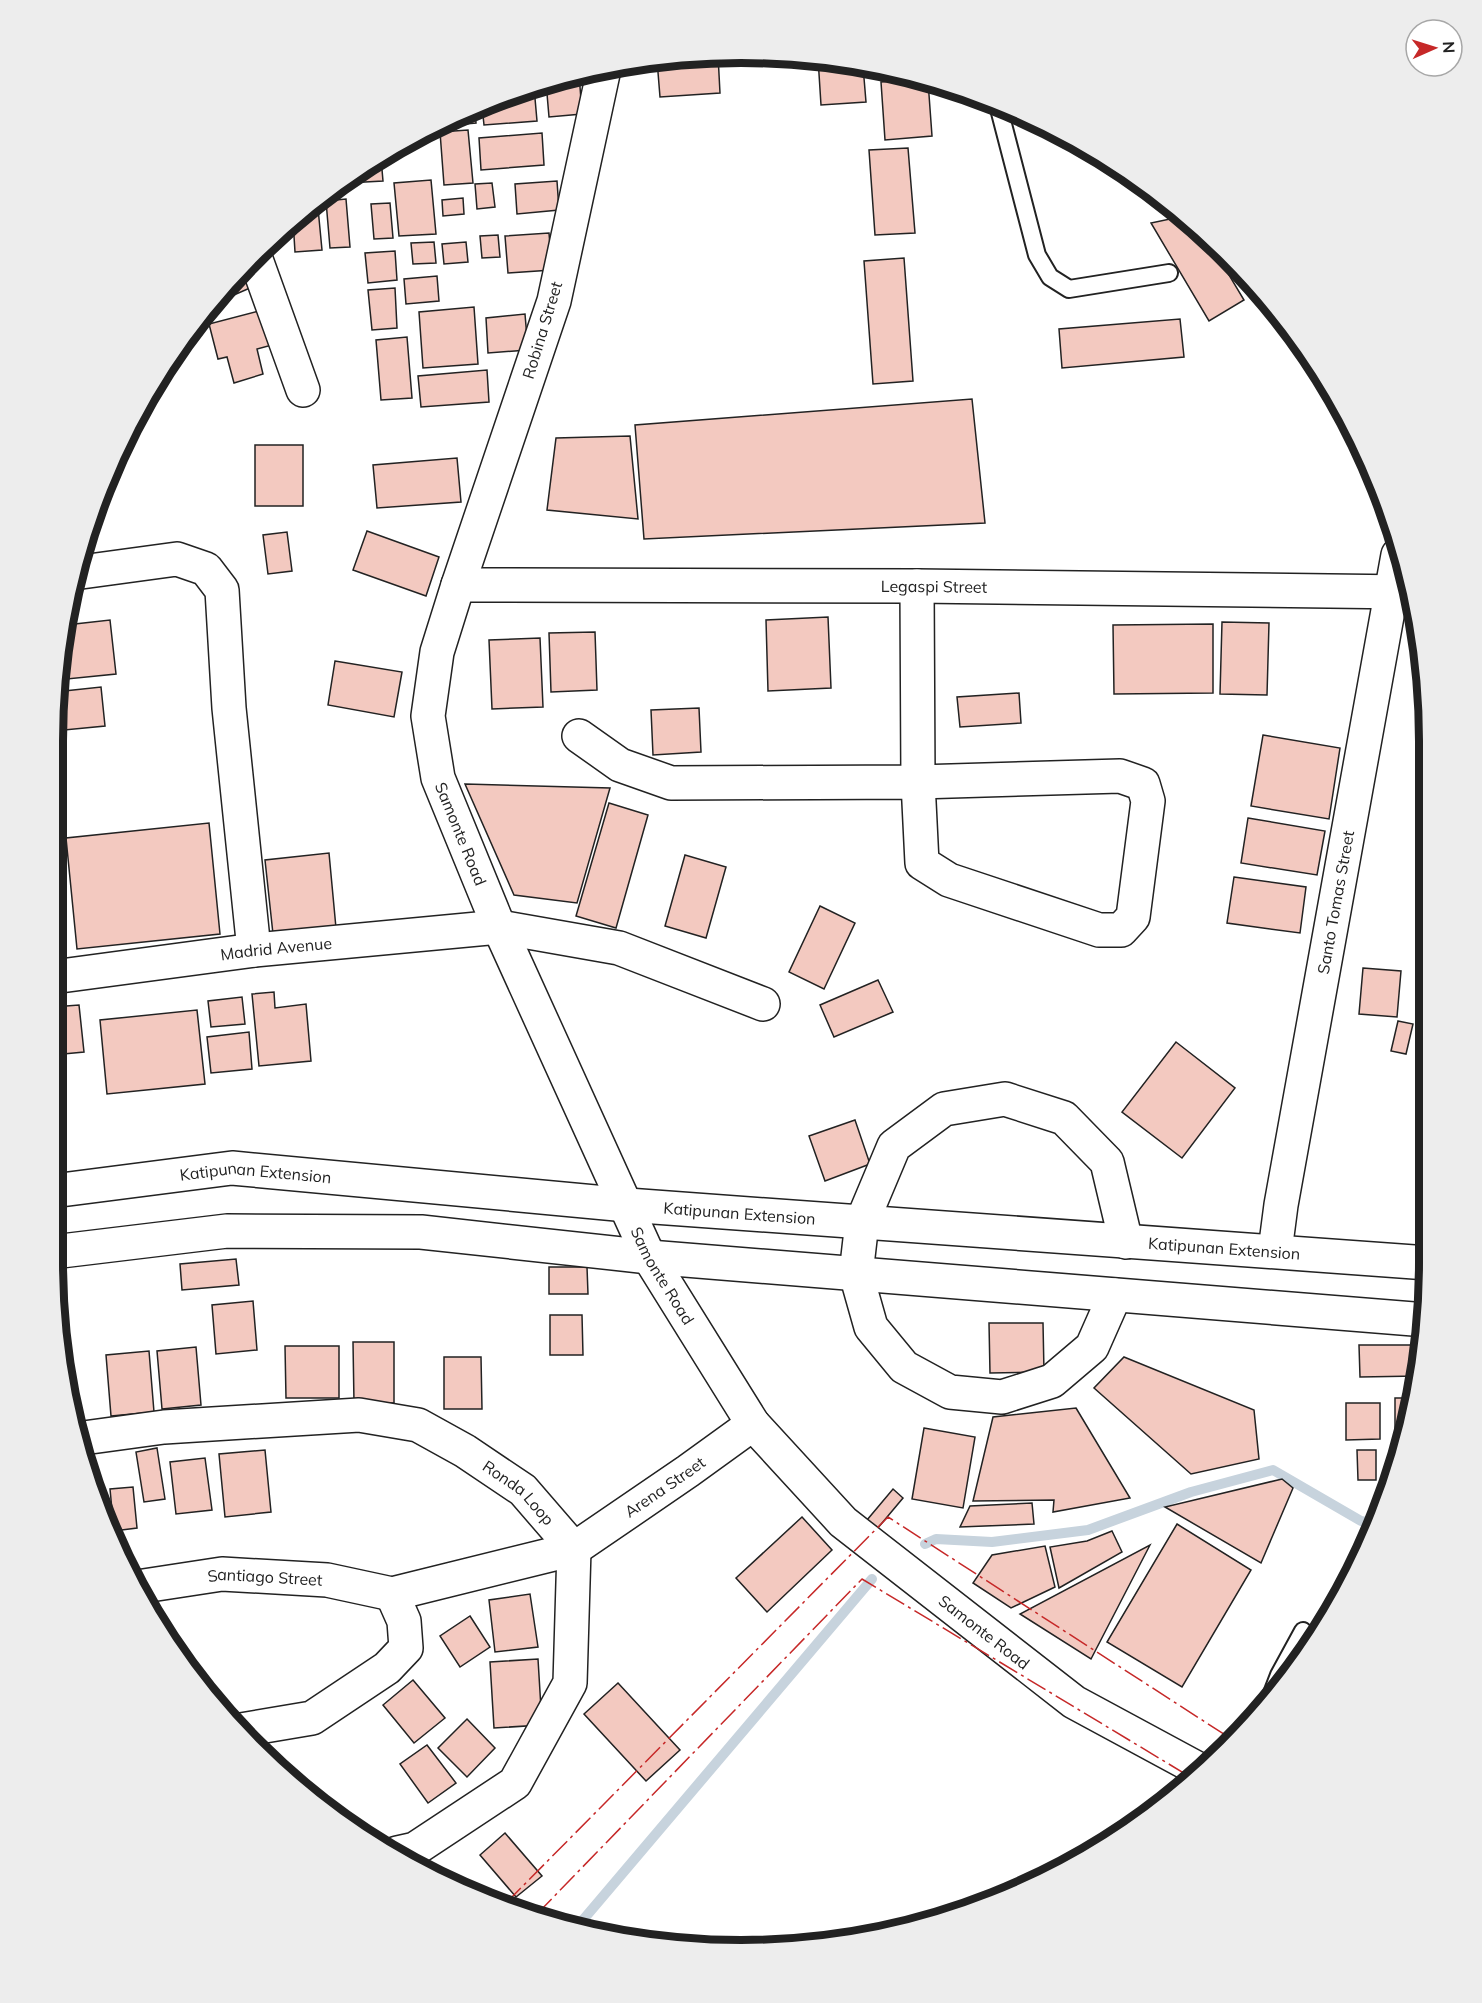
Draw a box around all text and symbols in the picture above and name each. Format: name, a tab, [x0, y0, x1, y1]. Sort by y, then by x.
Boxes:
north arrow	[1404, 18, 1464, 78]
text: N	[1439, 41, 1459, 54]
street label: Robina Street	[518, 278, 566, 381]
street label: Legaspi Street	[881, 576, 988, 597]
street label: Samonte Road	[431, 779, 491, 888]
street label: Santo Tomas Street	[1313, 828, 1358, 976]
street label: Madrid Avenue	[219, 933, 333, 964]
street label: Katipunan Extension	[178, 1157, 332, 1187]
street label: Katipunan Extension	[663, 1198, 816, 1229]
street label: Samonte Road	[627, 1224, 699, 1328]
street label: Katipunan Extension	[1147, 1233, 1301, 1264]
street label: Arena Street	[620, 1452, 709, 1522]
street label: Ronda Loop	[479, 1456, 559, 1529]
street label: Santiago Street	[206, 1564, 323, 1590]
street label: Samonte Road	[935, 1590, 1034, 1674]

